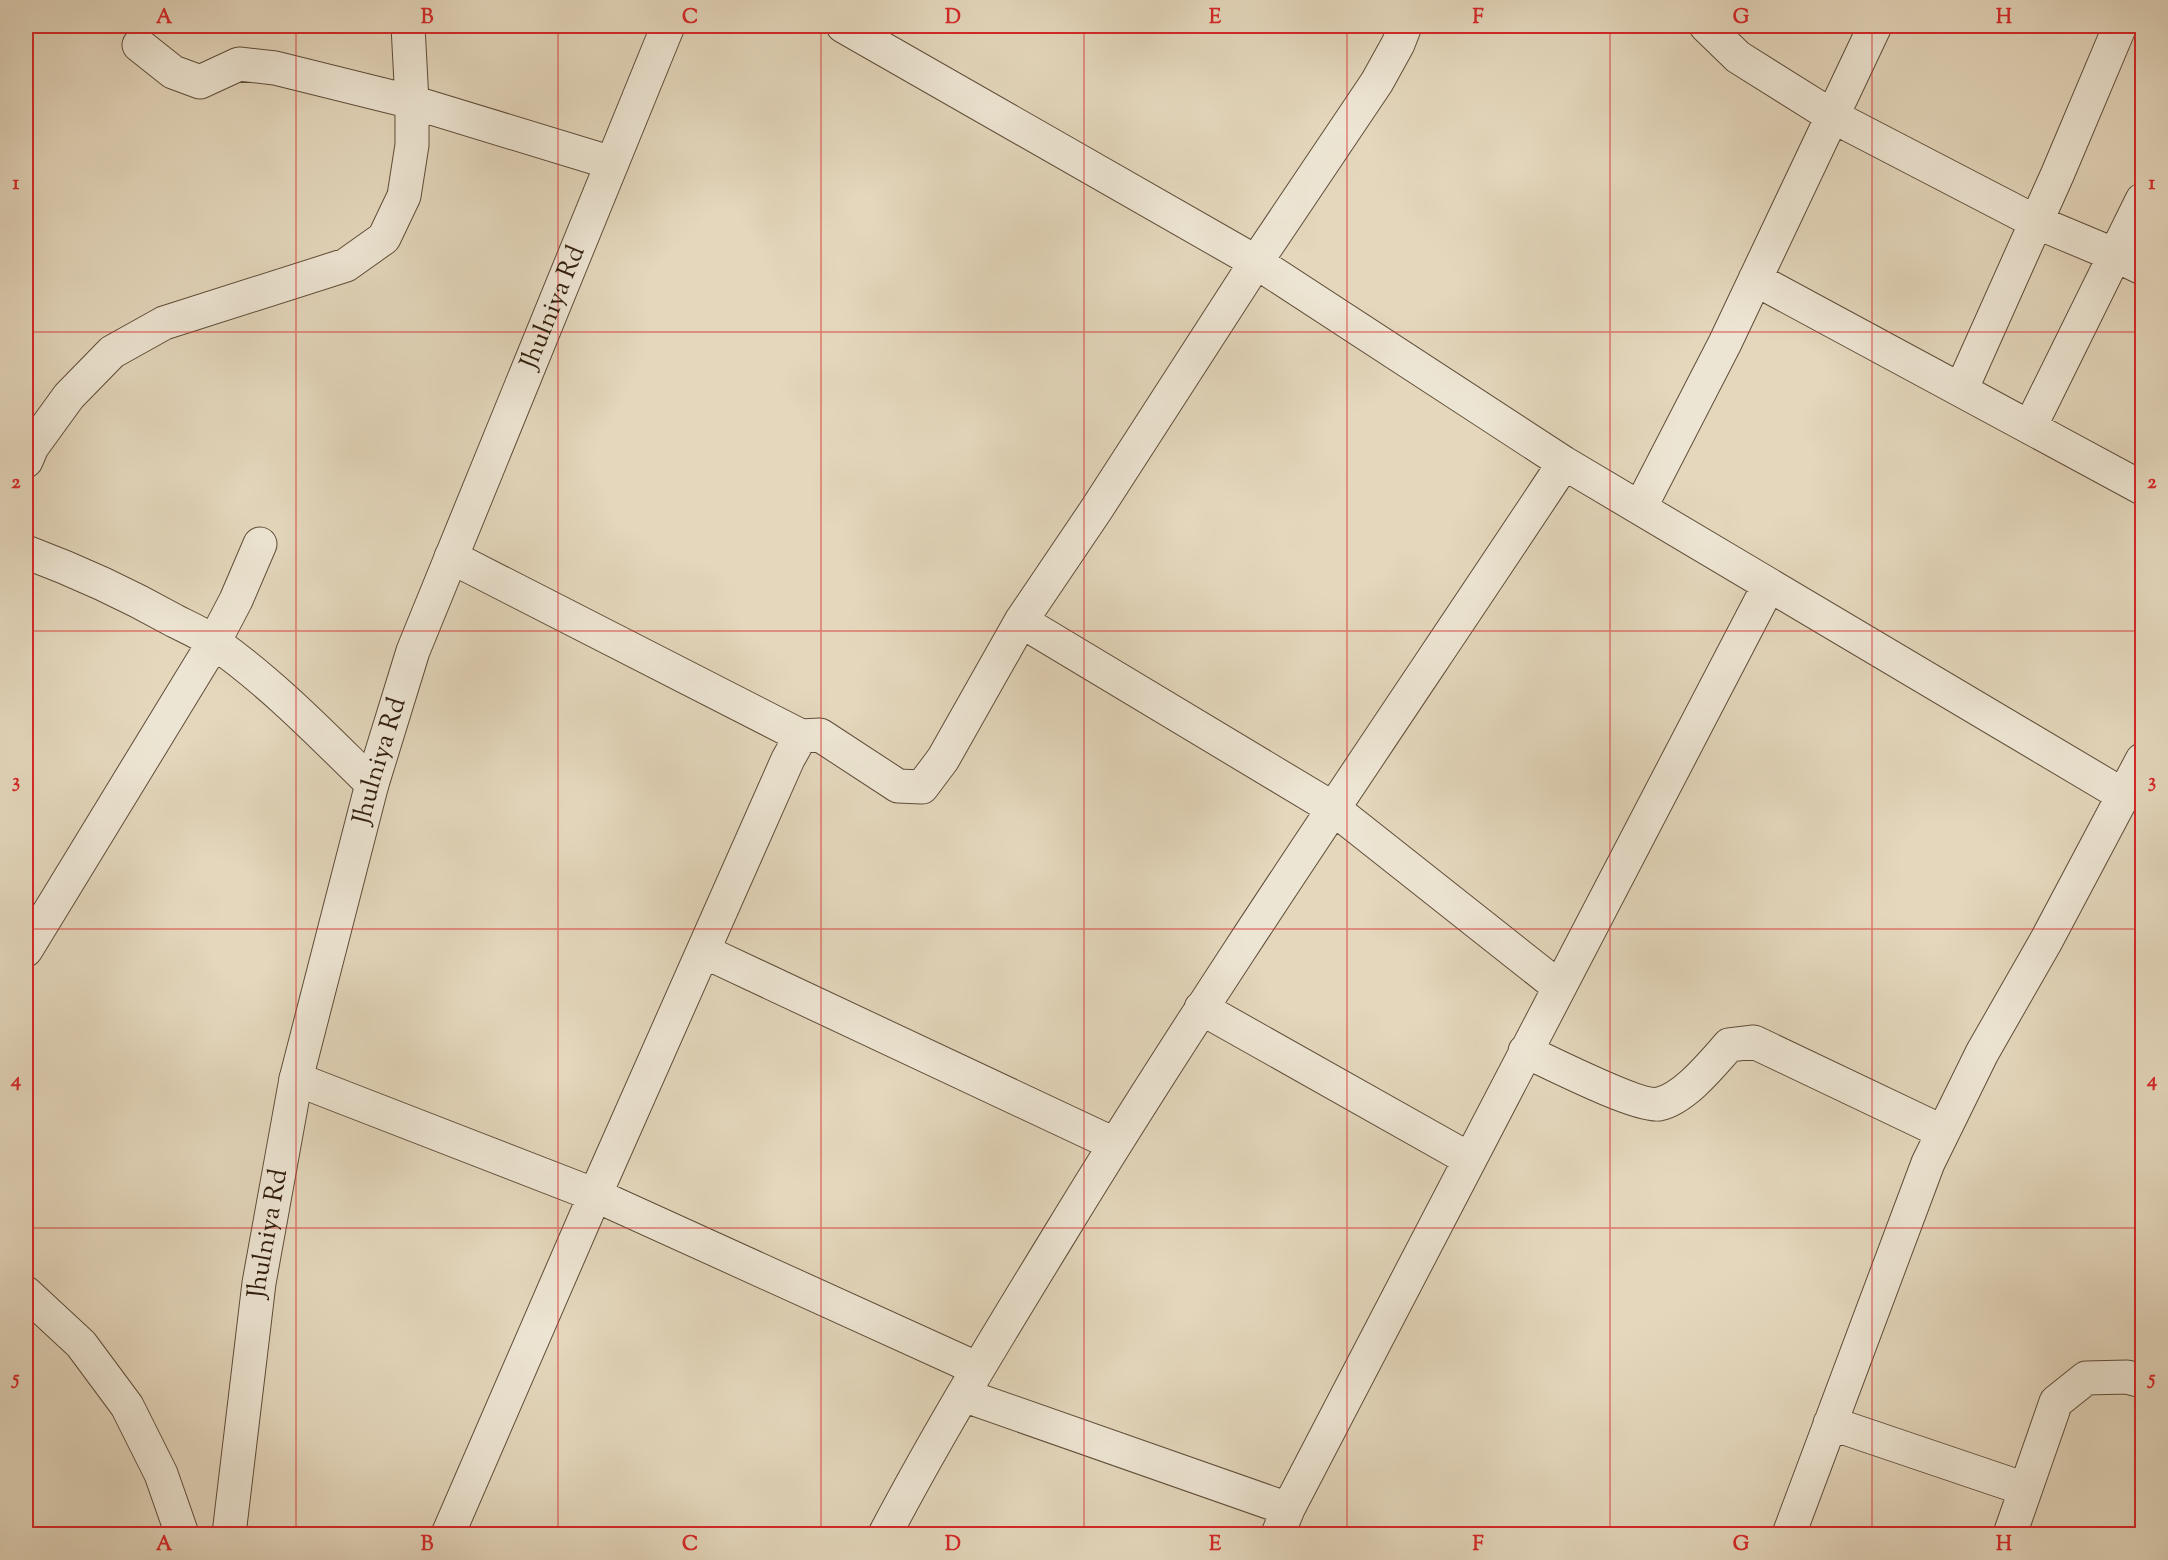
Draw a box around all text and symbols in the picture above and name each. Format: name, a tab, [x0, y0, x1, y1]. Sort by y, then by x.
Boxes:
text: A	[156, 4, 173, 33]
text: B	[421, 4, 434, 33]
text: C	[682, 4, 698, 33]
text: D	[945, 4, 961, 33]
text: E	[1209, 4, 1222, 33]
text: F	[1472, 4, 1484, 33]
text: G	[1733, 4, 1750, 33]
text: H	[1996, 4, 2012, 33]
text: 1	[13, 170, 20, 199]
text: 1	[2149, 170, 2156, 199]
street label: Jhulniya Rd	[511, 240, 595, 377]
text: 2	[11, 469, 21, 498]
text: 2	[2147, 469, 2157, 498]
street label: Jhulniya Rd	[343, 693, 416, 830]
text: 3	[12, 768, 20, 797]
text: 3	[2148, 768, 2156, 797]
text: 4	[10, 1067, 21, 1096]
text: 4	[2146, 1067, 2157, 1096]
street label: Jhulniya Rd	[239, 1166, 298, 1302]
text: 5	[11, 1365, 20, 1394]
text: 5	[2147, 1365, 2156, 1394]
text: A	[156, 1531, 173, 1560]
text: B	[421, 1531, 434, 1560]
text: C	[682, 1531, 698, 1560]
text: D	[945, 1531, 961, 1560]
text: E	[1209, 1531, 1222, 1560]
text: F	[1472, 1531, 1484, 1560]
text: G	[1733, 1531, 1750, 1560]
text: H	[1996, 1531, 2012, 1560]

